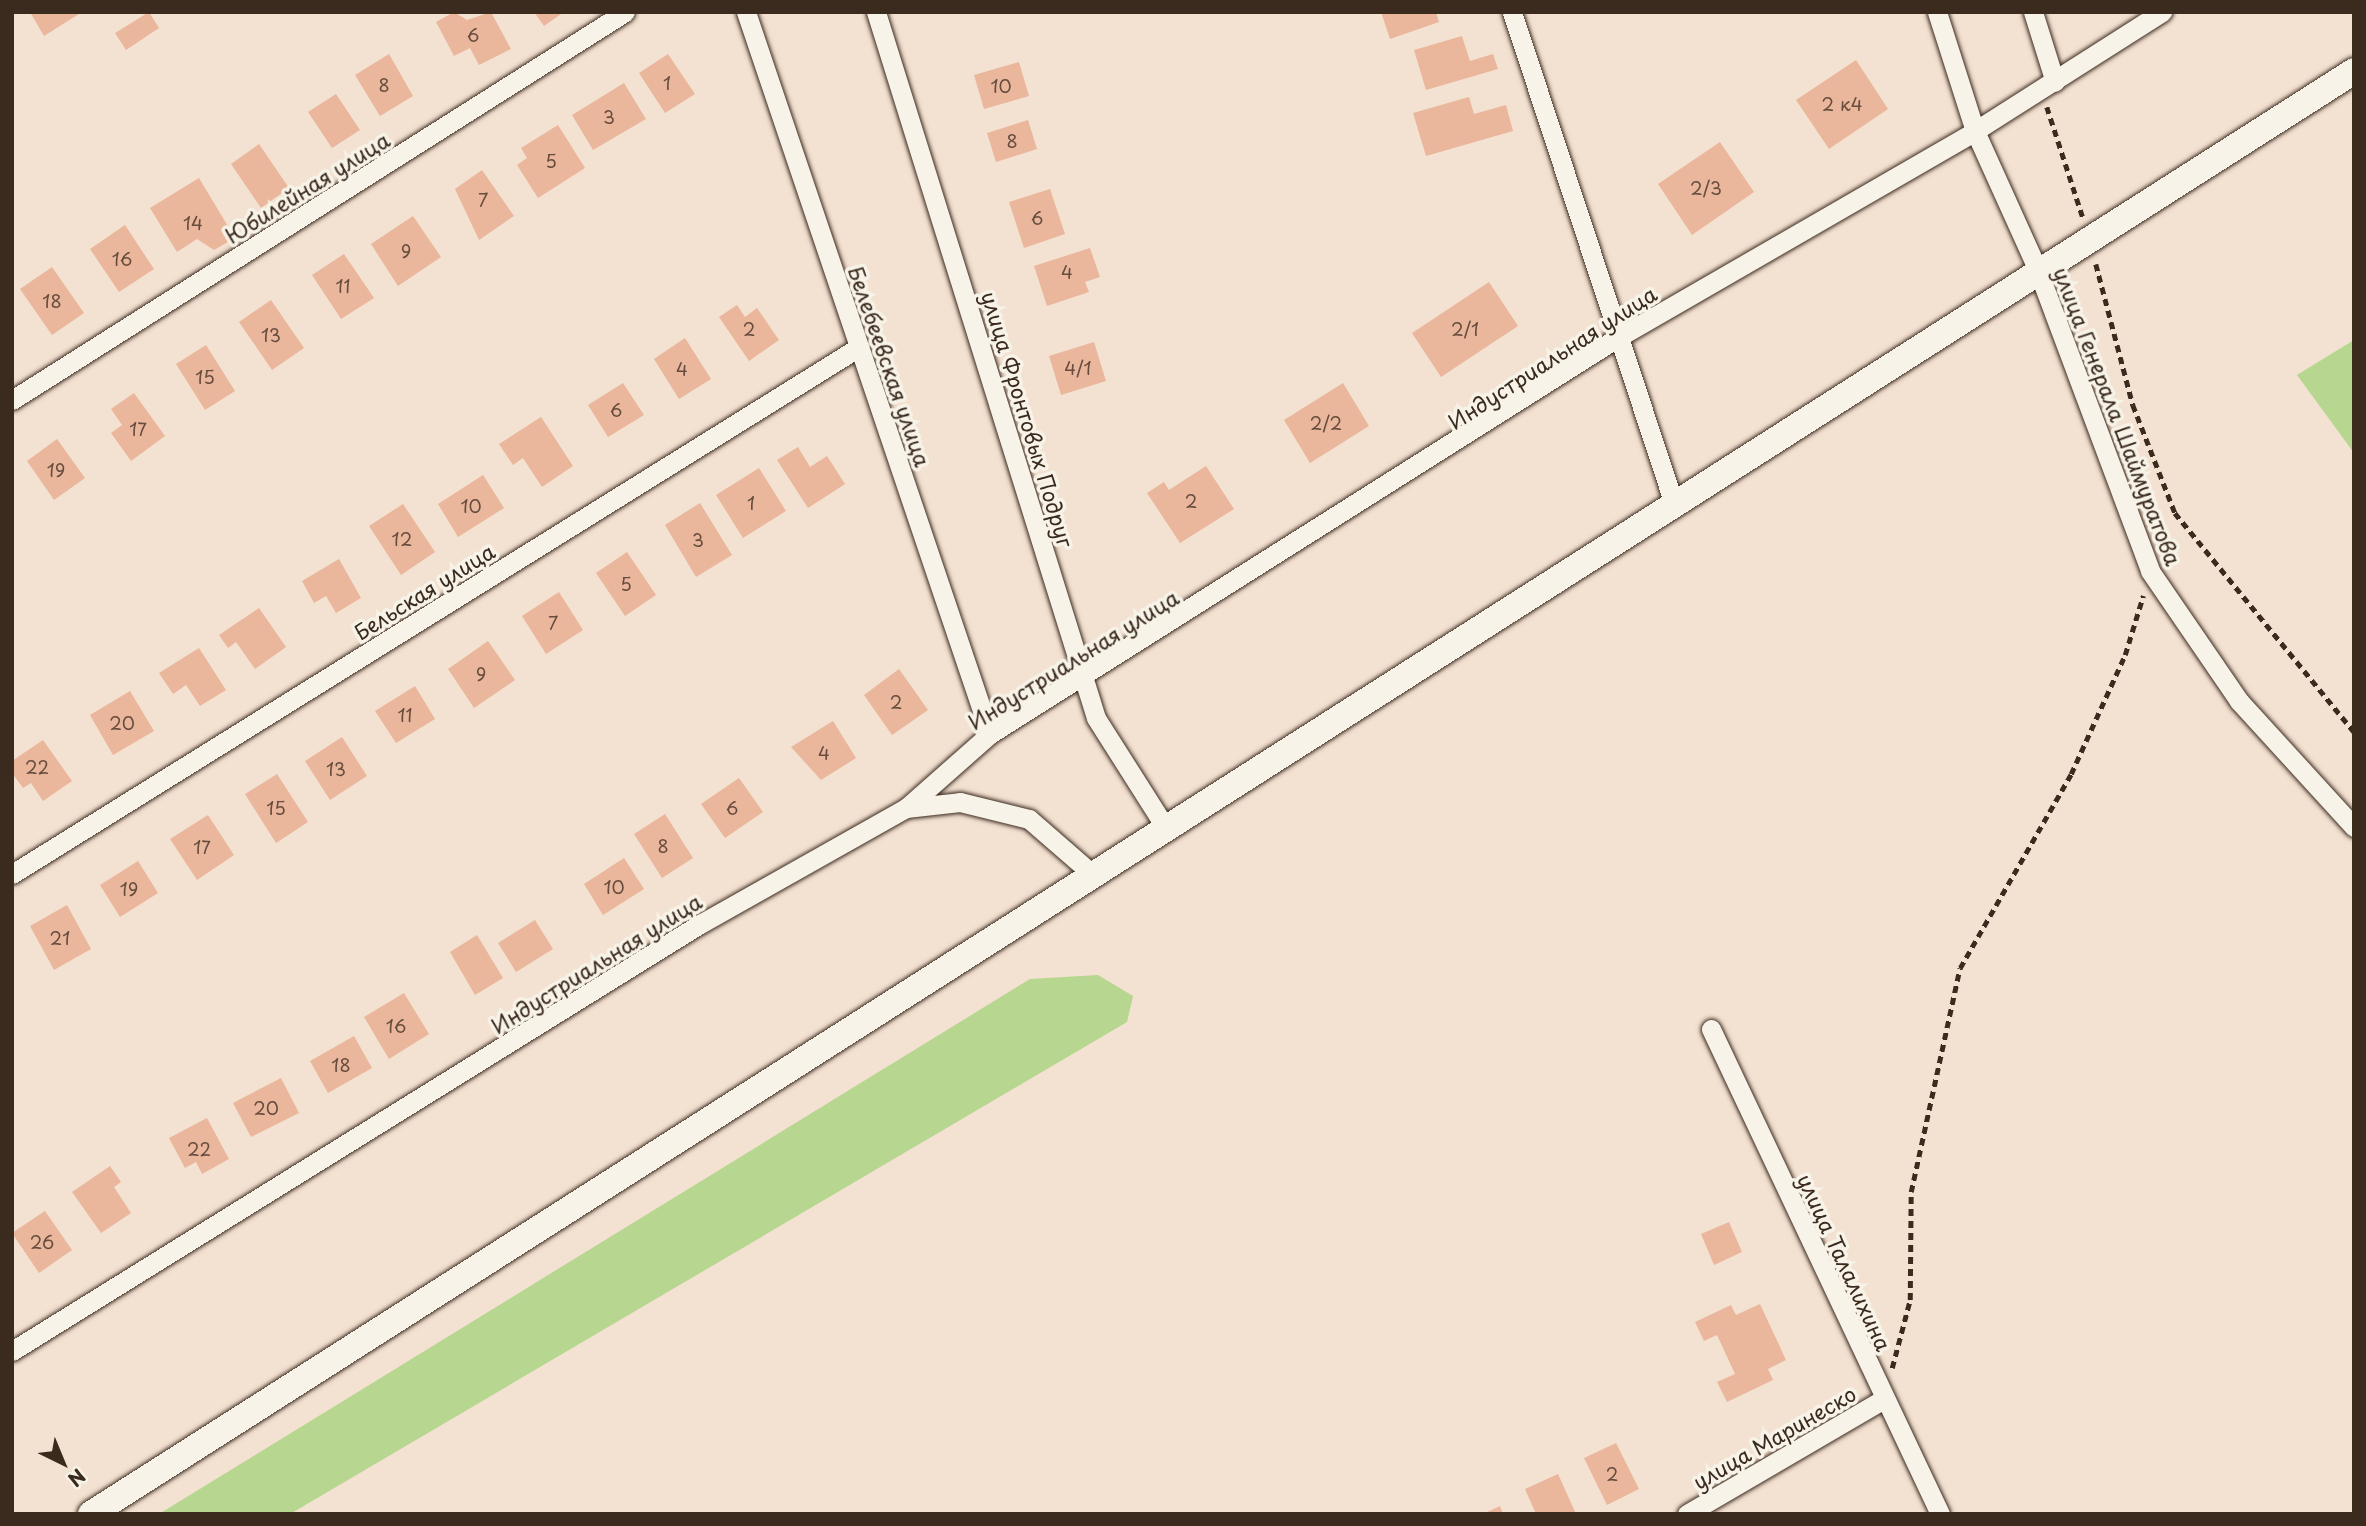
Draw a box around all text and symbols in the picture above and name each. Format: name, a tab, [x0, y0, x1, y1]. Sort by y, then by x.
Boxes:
house number: 6	[467, 24, 479, 46]
house number: 1	[663, 72, 671, 94]
house number: 8	[378, 74, 390, 96]
house number: 10	[990, 75, 1012, 97]
house number: 2 к4	[1821, 93, 1863, 115]
house number: 3	[603, 106, 615, 128]
street label: Юбилейная улица	[220, 126, 394, 248]
house number: 8	[1006, 130, 1018, 152]
house number: 5	[545, 150, 557, 172]
house number: 2/3	[1690, 177, 1722, 199]
house number: 7	[478, 189, 488, 211]
house number: 6	[1031, 207, 1043, 229]
house number: 14	[183, 212, 203, 234]
house number: 9	[401, 240, 411, 262]
house number: 16	[112, 248, 132, 270]
house number: 4	[1061, 261, 1073, 283]
street label: Белебеевская улица	[844, 262, 936, 470]
street label: улица Генерала Шаймуратова	[2049, 263, 2187, 569]
house number: 11	[335, 275, 351, 297]
street label: Индустриальная улица	[1443, 280, 1661, 434]
street label: улица Фронтовых Подруг	[977, 288, 1079, 550]
house number: 18	[42, 290, 62, 312]
house number: 2	[743, 318, 755, 340]
house number: 2/1	[1451, 318, 1479, 340]
house number: 13	[261, 324, 281, 346]
house number: 4/1	[1064, 357, 1092, 379]
house number: 4	[676, 358, 688, 380]
house number: 15	[195, 366, 215, 388]
house number: 6	[610, 399, 622, 421]
house number: 2/2	[1310, 412, 1342, 434]
house number: 17	[129, 418, 147, 440]
house number: 19	[47, 459, 65, 481]
house number: 2	[1185, 490, 1197, 512]
house number: 1	[747, 492, 755, 514]
house number: 10	[460, 495, 482, 517]
house number: 12	[392, 528, 412, 550]
house number: 3	[692, 529, 704, 551]
street label: Бельская улица	[348, 537, 500, 645]
house number: 5	[620, 573, 632, 595]
street label: Индустриальная улица	[963, 584, 1183, 734]
house number: 7	[548, 612, 558, 634]
house number: 9	[476, 663, 486, 685]
house number: 2	[890, 691, 902, 713]
house number: 11	[397, 704, 413, 726]
house number: 20	[109, 712, 135, 734]
house number: 4	[818, 742, 830, 764]
house number: 22	[25, 756, 49, 778]
house number: 13	[326, 758, 346, 780]
house number: 15	[266, 797, 286, 819]
house number: 6	[726, 797, 738, 819]
house number: 8	[657, 835, 669, 857]
house number: 17	[193, 836, 211, 858]
house number: 10	[603, 876, 625, 898]
house number: 19	[120, 878, 138, 900]
street label: Индустриальная улица	[486, 888, 706, 1038]
house number: 21	[50, 927, 70, 949]
house number: 16	[386, 1015, 406, 1037]
house number: 18	[331, 1054, 351, 1076]
house number: 20	[253, 1097, 279, 1119]
house number: 22	[187, 1138, 211, 1160]
street label: улица Талалихина	[1793, 1169, 1897, 1355]
house number: 26	[30, 1231, 54, 1253]
street label: улица Маринеско	[1688, 1380, 1860, 1494]
north arrow	[28, 1428, 98, 1498]
text: N	[62, 1463, 92, 1494]
house number: 2	[1606, 1463, 1618, 1485]

